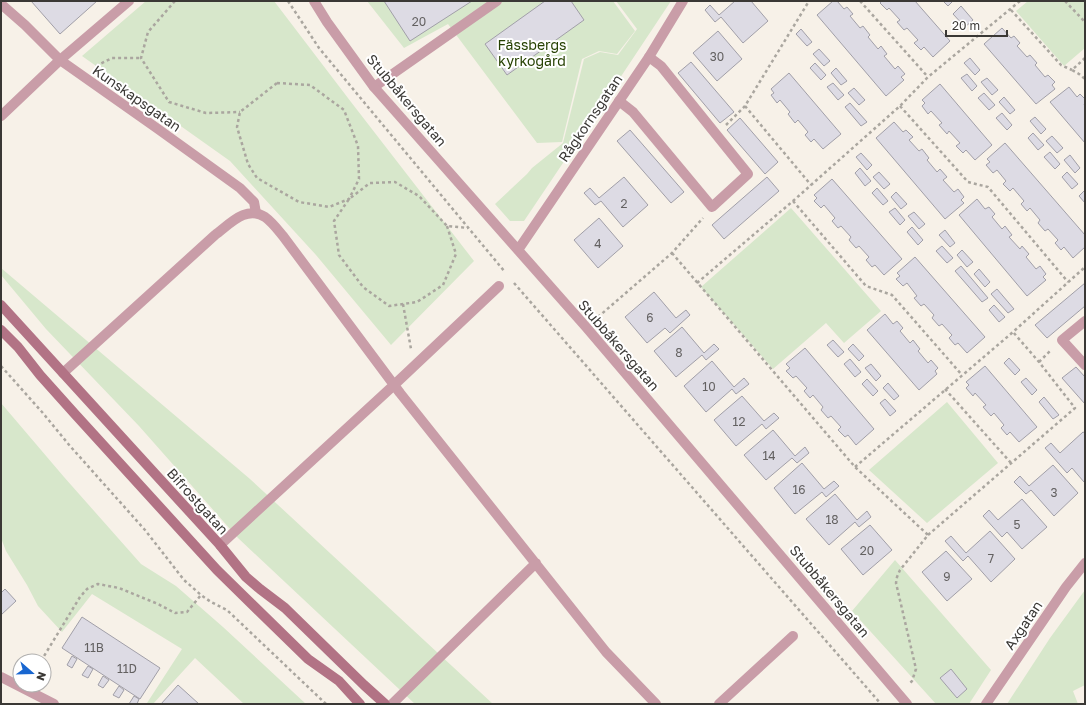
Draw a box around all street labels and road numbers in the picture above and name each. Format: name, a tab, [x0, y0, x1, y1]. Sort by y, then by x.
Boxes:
street label: Stubbåkersgatan	[364, 50, 450, 150]
street label: Kunskapsgatan	[89, 61, 185, 135]
street label: Rågkornsgatan	[554, 71, 626, 165]
street label: Stubbåkersgatan	[575, 296, 663, 394]
street label: Bifrostgatan	[164, 464, 232, 538]
street label: Stubbåkersgatan	[787, 541, 873, 641]
street label: Axgatan	[1000, 597, 1046, 653]

